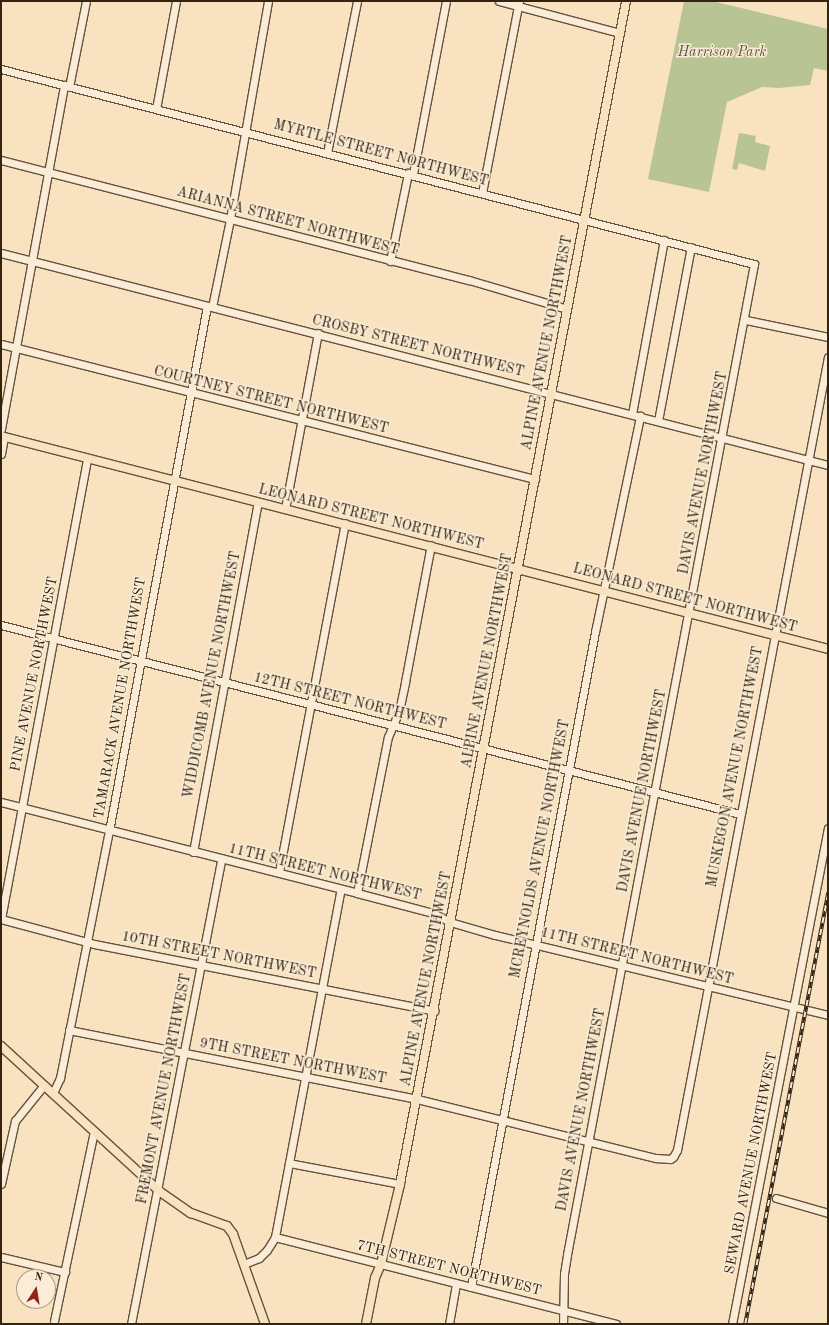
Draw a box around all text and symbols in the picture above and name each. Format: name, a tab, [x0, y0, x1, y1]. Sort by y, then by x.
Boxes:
park label: Harrison Park	[678, 44, 766, 60]
street label: MYRTLE STREET NORTHWEST	[272, 116, 490, 190]
street label: ARIANNA STREET NORTHWEST	[175, 183, 401, 259]
street label: ALPINE AVENUE NORTHWEST	[518, 234, 576, 452]
street label: CROSBY STREET NORTHWEST	[310, 311, 526, 381]
street label: COURTNEY STREET NORTHWEST	[152, 363, 390, 437]
street label: DAVIS AVENUE NORTHWEST	[675, 370, 731, 576]
street label: LEONARD STREET NORTHWEST	[257, 481, 485, 553]
street label: WIDDICOMB AVENUE NORTHWEST	[180, 550, 244, 800]
street label: ALPINE AVENUE NORTHWEST	[458, 552, 516, 770]
street label: LEONARD STREET NORTHWEST	[571, 560, 799, 636]
street label: PINE AVENUE NORTHWEST	[7, 575, 61, 773]
street label: TAMARACK AVENUE NORTHWEST	[90, 576, 150, 820]
street label: MUSKEGON AVENUE NORTHWEST	[703, 645, 767, 889]
street label: 12TH STREET NORTHWEST	[252, 669, 448, 733]
street label: DAVIS AVENUE NORTHWEST	[614, 688, 670, 894]
street label: MCREYNOLDS AVENUE NORTHWEST	[507, 718, 573, 980]
street label: 11TH STREET NORTHWEST	[227, 840, 423, 904]
street label: ALPINE AVENUE NORTHWEST	[397, 870, 455, 1088]
street label: 11TH STREET NORTHWEST	[539, 924, 735, 988]
street label: 10TH STREET NORTHWEST	[120, 928, 318, 982]
street label: FREMONT AVENUE NORTHWEST	[133, 972, 195, 1206]
street label: DAVIS AVENUE NORTHWEST	[553, 1007, 609, 1213]
street label: 9TH STREET NORTHWEST	[198, 1035, 388, 1087]
street label: SEWARD AVENUE NORTHWEST	[721, 1051, 781, 1275]
street label: 7TH STREET NORTHWEST	[355, 1237, 543, 1299]
north arrow	[16, 1269, 56, 1309]
text: N	[33, 1271, 44, 1284]

